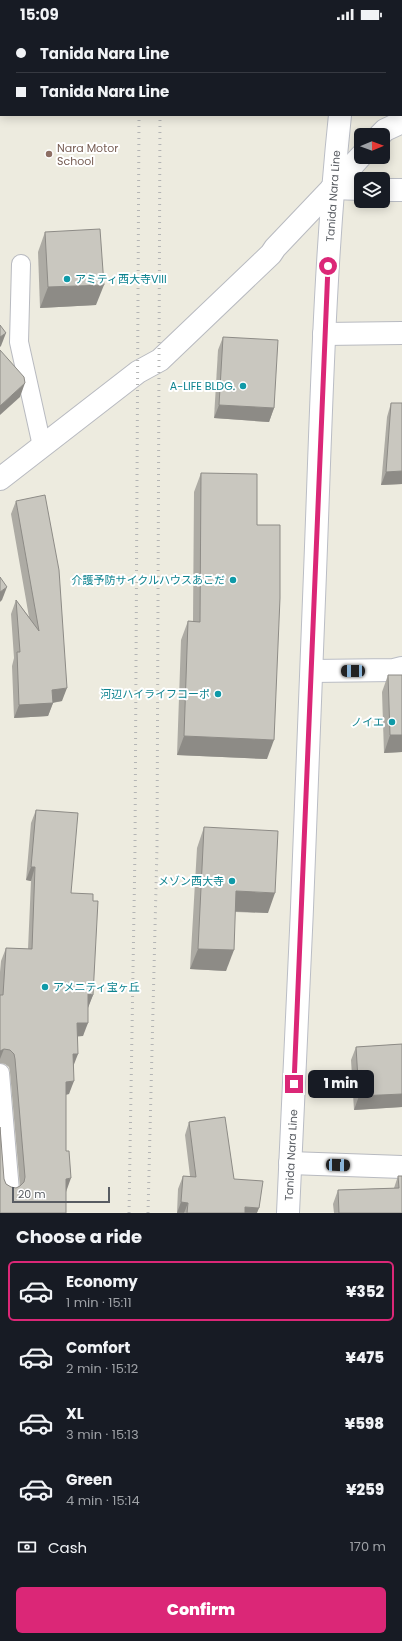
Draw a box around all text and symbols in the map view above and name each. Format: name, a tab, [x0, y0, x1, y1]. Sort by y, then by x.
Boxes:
text: 15:09	[20, 4, 59, 25]
text: Tanida Nara Line	[40, 43, 169, 64]
text: Tanida Nara Line	[40, 81, 169, 102]
north arrow	[354, 128, 390, 164]
map controls	[354, 128, 390, 208]
place label: Nara Motor School	[57, 140, 118, 169]
marker: Nara Motor School	[44, 149, 54, 159]
street label: Tanida Nara Line	[322, 149, 344, 242]
button: layers	[354, 172, 390, 208]
route start	[319, 257, 337, 275]
place label: アミティ西大寺VIII	[75, 271, 167, 287]
marker: アミティ西大寺VIII	[62, 274, 72, 284]
place label: A-LIFE BLDG.	[170, 378, 235, 394]
marker: A-LIFE BLDG.	[238, 381, 248, 391]
place label: 介護予防サイクルハウスあこだ	[72, 572, 225, 588]
marker: 介護予防サイクルハウスあこだ	[228, 575, 238, 585]
car	[341, 665, 365, 677]
place label: 河辺ハイライフコーポ	[100, 686, 210, 702]
marker: 河辺ハイライフコーポ	[213, 689, 223, 699]
place label: ノイエ	[351, 714, 384, 730]
marker: ノイエ	[387, 717, 397, 727]
place label: メゾン西大寺	[158, 873, 224, 889]
marker: メゾン西大寺	[227, 876, 237, 886]
place label: アメニティ宝ヶ丘	[53, 979, 140, 995]
marker: アメニティ宝ヶ丘	[40, 982, 50, 992]
callout: 1 min	[308, 1070, 374, 1098]
text: 1 min	[324, 1074, 358, 1093]
route end	[285, 1075, 303, 1093]
street label: Tanida Nara Line	[281, 1109, 301, 1201]
car	[326, 1159, 350, 1171]
scale bar	[12, 1185, 110, 1204]
text: 20 m	[18, 1186, 46, 1202]
text: Choose a ride	[16, 1224, 142, 1249]
text: Economy	[66, 1271, 138, 1292]
icon: car	[18, 1273, 54, 1309]
text: ¥352	[346, 1281, 384, 1302]
text: 1 min · 15:11	[66, 1293, 132, 1312]
text: Comfort	[66, 1337, 130, 1358]
icon: car	[18, 1339, 54, 1375]
text: ¥475	[345, 1347, 384, 1368]
text: 2 min · 15:12	[66, 1359, 138, 1378]
text: XL	[66, 1403, 84, 1424]
icon: car	[18, 1405, 54, 1441]
text: ¥598	[345, 1413, 384, 1434]
text: 3 min · 15:13	[66, 1425, 139, 1444]
text: Green	[66, 1469, 112, 1490]
icon: car	[18, 1471, 54, 1507]
text: ¥259	[346, 1479, 384, 1500]
text: 4 min · 15:14	[66, 1491, 140, 1510]
icon: cash	[16, 1536, 38, 1558]
text: Cash	[48, 1537, 87, 1558]
text: 170 m	[350, 1537, 386, 1556]
button: Confirm	[16, 1587, 386, 1633]

